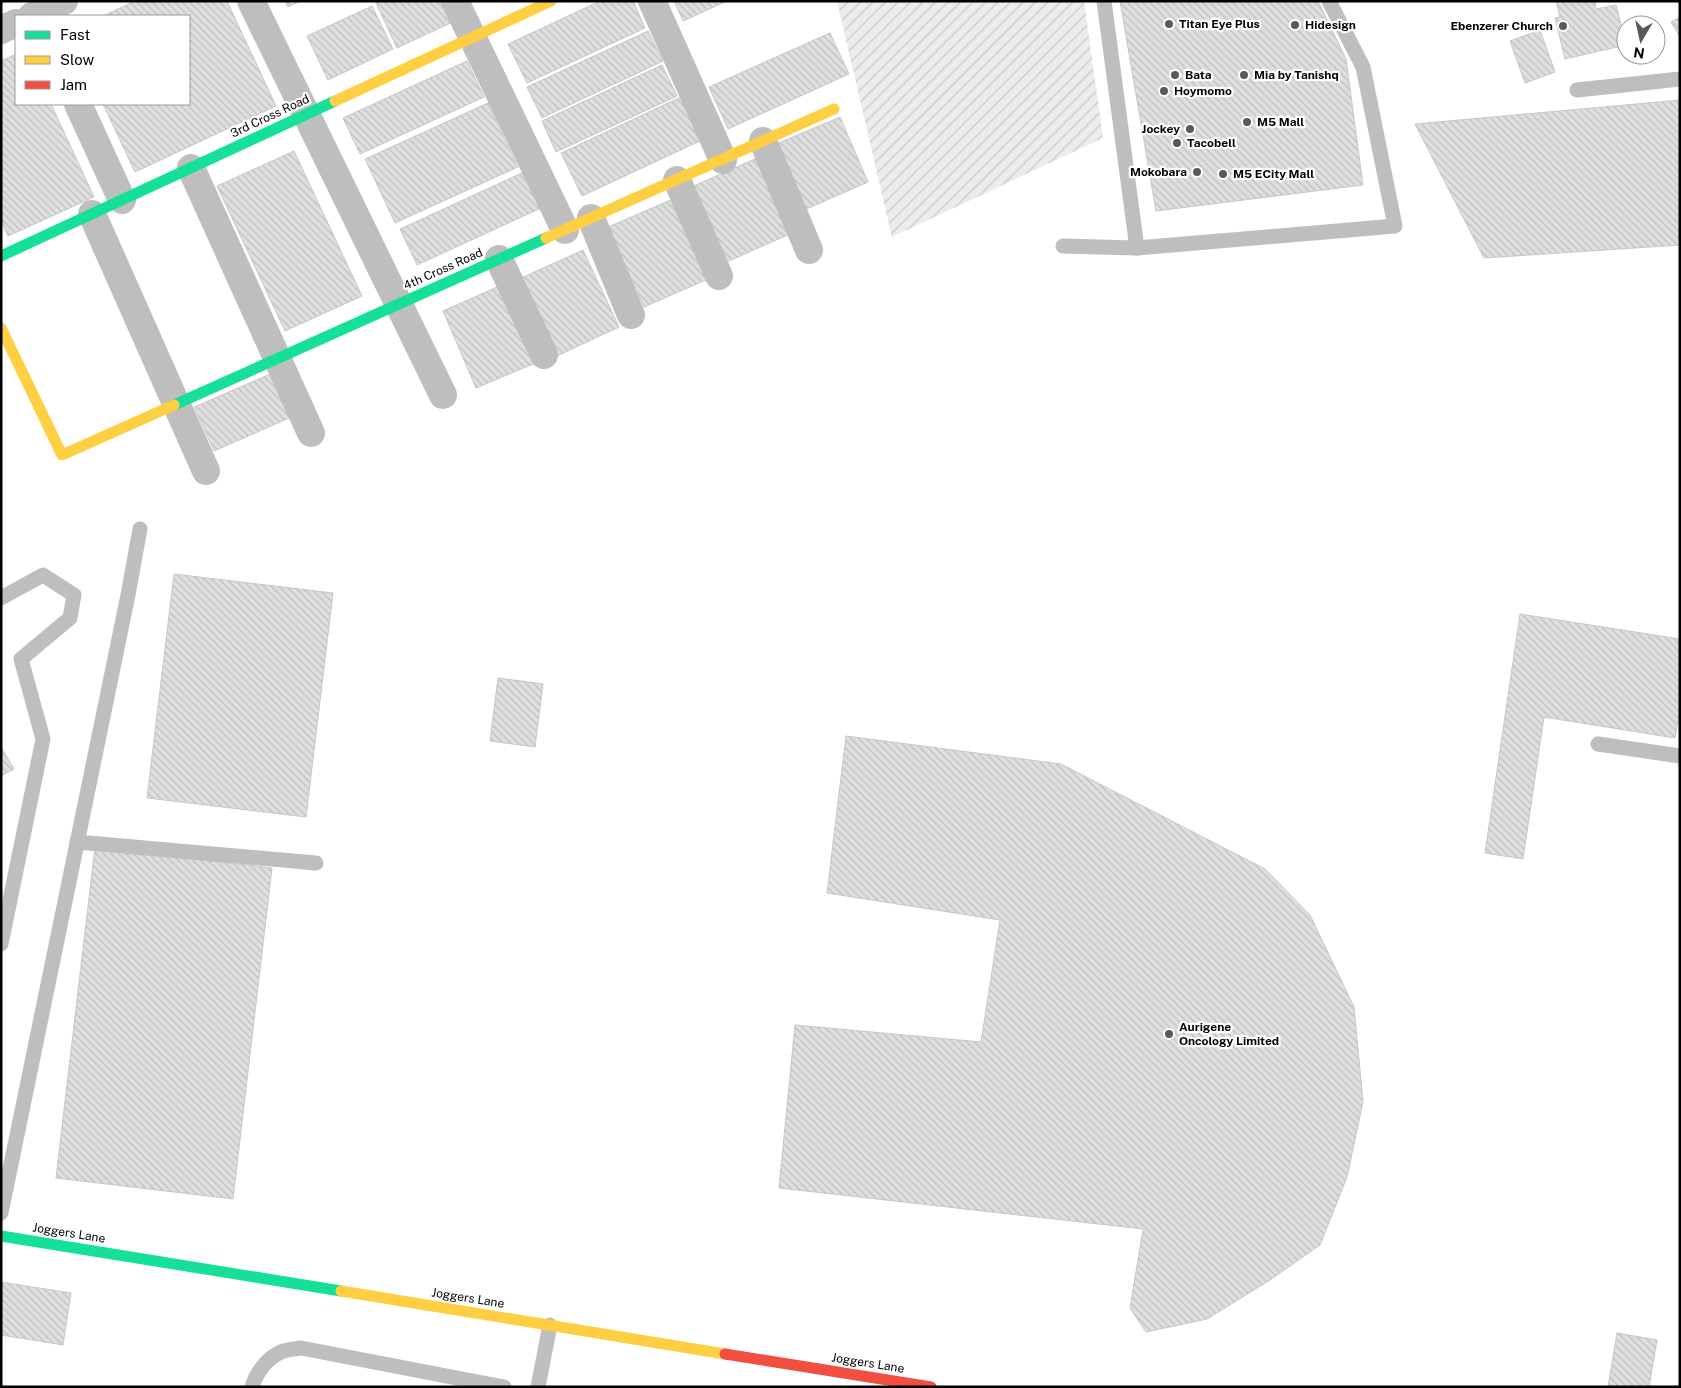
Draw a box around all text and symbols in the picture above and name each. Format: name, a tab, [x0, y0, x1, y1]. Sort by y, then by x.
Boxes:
legend	[15, 15, 190, 105]
north arrow	[1616, 15, 1666, 65]
place label: Titan Eye Plus	[1179, 17, 1260, 31]
marker: Titan Eye Plus	[1163, 18, 1175, 30]
place label: Hidesign	[1305, 18, 1356, 32]
marker: Hidesign	[1289, 19, 1301, 31]
place label: Ebenzerer Church	[1450, 19, 1553, 33]
marker: Ebenzerer Church	[1557, 20, 1569, 32]
text: Fast	[60, 26, 90, 43]
text: N	[1632, 44, 1646, 62]
text: Slow	[60, 51, 95, 68]
place label: Bata	[1185, 68, 1212, 82]
place label: Mia by Tanishq	[1254, 68, 1339, 82]
marker: Bata	[1169, 69, 1181, 81]
marker: Mia by Tanishq	[1238, 69, 1250, 81]
text: Jam	[60, 76, 87, 93]
place label: Hoymomo	[1174, 84, 1232, 98]
marker: Hoymomo	[1158, 85, 1170, 97]
street label: 3rd Cross Road	[228, 92, 312, 140]
place label: M5 Mall	[1257, 115, 1304, 129]
marker: M5 Mall	[1241, 116, 1253, 128]
place label: Jockey	[1142, 122, 1180, 136]
marker: Jockey	[1184, 123, 1196, 135]
place label: Tacobell	[1187, 136, 1236, 150]
marker: Tacobell	[1171, 137, 1183, 149]
place label: Mokobara	[1130, 165, 1187, 179]
marker: Mokobara	[1191, 166, 1203, 178]
place label: M5 ECity Mall	[1233, 167, 1314, 181]
marker: M5 ECity Mall	[1217, 168, 1229, 180]
street label: 4th Cross Road	[401, 245, 485, 293]
place label: Aurigene Oncology Limited	[1179, 1020, 1279, 1048]
marker: Aurigene Oncology Limited	[1163, 1028, 1175, 1040]
street label: Joggers Lane	[32, 1220, 107, 1246]
street label: Joggers Lane	[431, 1285, 506, 1311]
street label: Joggers Lane	[831, 1350, 906, 1376]

